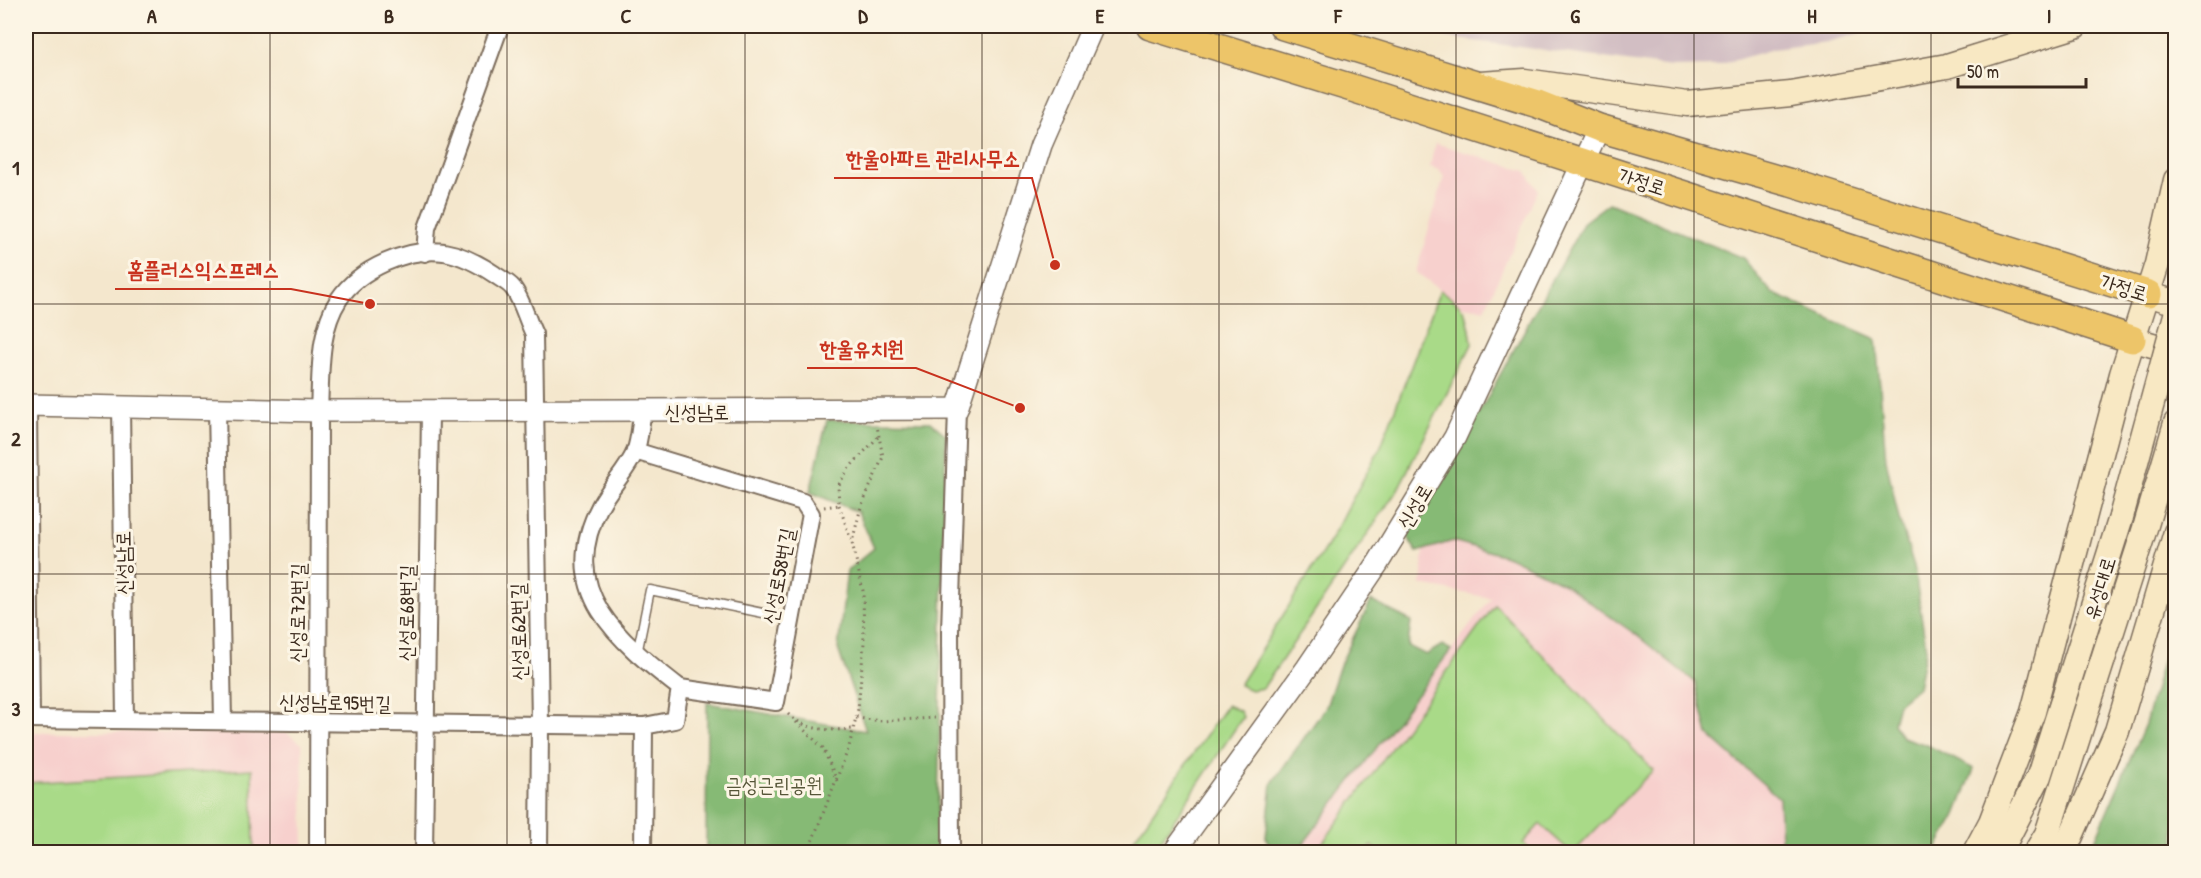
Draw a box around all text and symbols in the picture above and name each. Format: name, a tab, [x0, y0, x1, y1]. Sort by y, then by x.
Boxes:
text: A	[147, 2, 157, 29]
text: B	[384, 2, 394, 29]
text: C	[621, 2, 632, 29]
text: D	[858, 2, 868, 29]
text: E	[1096, 2, 1105, 29]
text: F	[1333, 2, 1343, 29]
text: G	[1570, 2, 1580, 29]
text: H	[1807, 2, 1817, 29]
text: I	[2047, 2, 2051, 29]
scale bar	[1958, 51, 2086, 89]
text: 50 m	[1967, 59, 1999, 84]
callout: 한울아파트 관리사무소	[834, 139, 1032, 178]
text: 한울아파트 관리사무소	[845, 144, 1020, 173]
text: 1	[12, 154, 20, 181]
street label: 가정로	[1615, 161, 1669, 201]
callout: 홈플러스익스프레스	[115, 250, 291, 289]
text: 홈플러스익스프레스	[127, 255, 279, 284]
street label: 가정로	[2097, 267, 2151, 307]
callout: 한울유치원	[807, 329, 916, 368]
text: 한울유치원	[819, 334, 904, 363]
street label: 신성남로	[665, 398, 729, 425]
text: 2	[11, 425, 21, 452]
street label: 신성로	[1390, 478, 1438, 534]
street label: 신성로58번길	[755, 526, 801, 626]
street label: 신성남로	[109, 531, 137, 595]
street label: 유성대로	[2077, 553, 2121, 623]
street label: 신성로72번길	[283, 563, 311, 663]
street label: 신성로68번길	[392, 564, 420, 662]
street label: 신성로62번길	[504, 583, 532, 681]
street label: 신성남로95번길	[279, 688, 391, 716]
text: 3	[12, 695, 21, 722]
park label: 금성근린공원	[726, 771, 822, 798]

